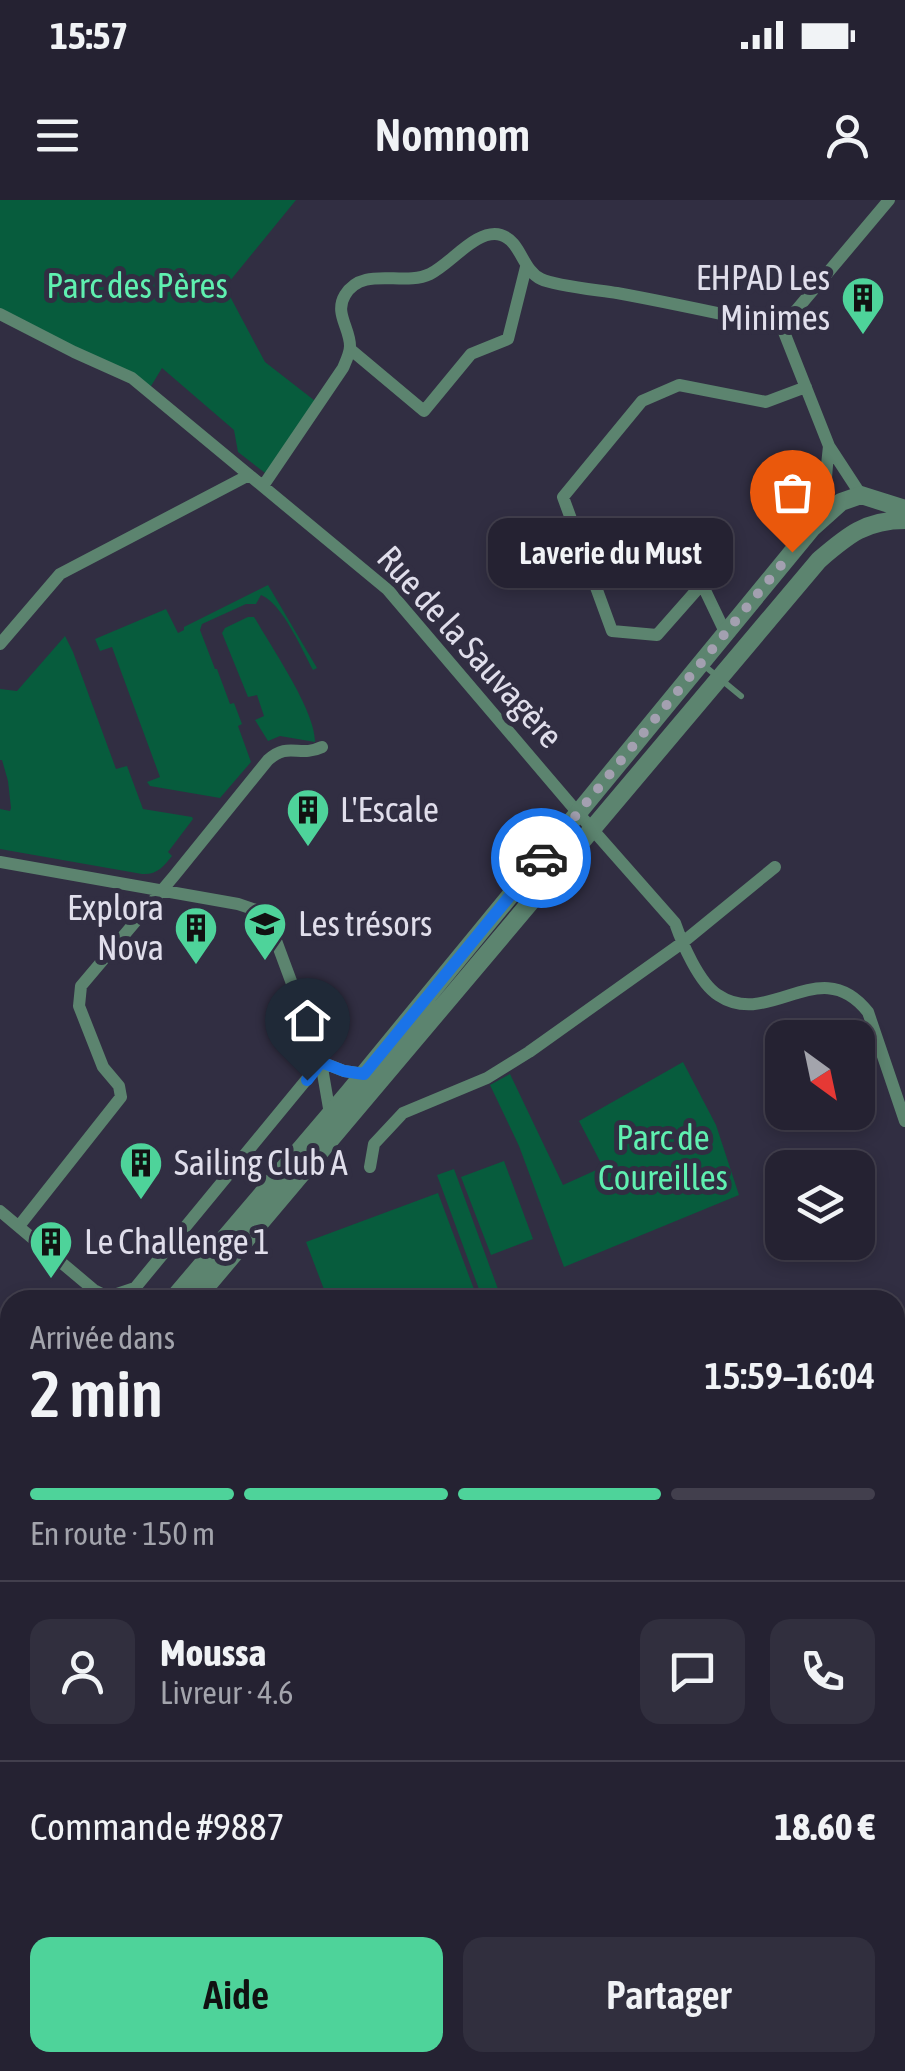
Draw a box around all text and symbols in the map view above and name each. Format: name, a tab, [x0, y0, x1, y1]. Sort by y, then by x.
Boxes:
text: 15:57	[50, 14, 128, 57]
icon: menu	[30, 108, 85, 163]
icon: person	[820, 108, 875, 163]
text: Nomnom	[375, 109, 530, 161]
place label: EHPAD Les Minimes	[696, 257, 830, 337]
park label: Parc des Pères	[46, 265, 228, 305]
building icon: EHPAD Les Minimes	[840, 275, 886, 336]
pin	[750, 450, 835, 553]
icon: bag	[765, 465, 820, 520]
callout: Laverie du Must	[487, 517, 732, 587]
text: Laverie du Must	[519, 534, 702, 571]
street label: Rue de la Sauvagère	[370, 537, 572, 755]
building icon: L'Escale	[285, 787, 331, 848]
place label: L'Escale	[340, 789, 439, 829]
courier	[491, 808, 591, 908]
icon: car	[514, 831, 569, 886]
place label: Explora Nova	[67, 887, 164, 967]
school or university icon: Les trésors	[242, 901, 288, 962]
place label: Les trésors	[298, 903, 432, 943]
building icon: Explora Nova	[173, 905, 219, 966]
pin	[265, 978, 350, 1081]
icon: home	[280, 993, 335, 1048]
north arrow	[765, 1020, 875, 1130]
map controls	[765, 1020, 875, 1260]
park label: Parc de Coureilles	[598, 1117, 728, 1197]
building icon: Sailing Club A	[118, 1140, 164, 1201]
place label: Sailing Club A	[174, 1142, 348, 1182]
button: layers	[765, 1150, 875, 1260]
building icon: Le Challenge 1	[28, 1219, 74, 1280]
place label: Le Challenge 1	[84, 1221, 270, 1261]
text: Arrivée dans	[30, 1319, 175, 1356]
text: 15:59–16:04	[705, 1354, 875, 1397]
text: 2 min	[30, 1356, 163, 1431]
text: En route · 150 m	[30, 1515, 215, 1552]
button: person	[30, 1619, 135, 1724]
button: chat	[640, 1619, 745, 1724]
button: phone	[770, 1619, 875, 1724]
text: Moussa	[160, 1631, 266, 1674]
text: Livreur · 4.6	[160, 1674, 293, 1711]
text: Commande #9887	[30, 1805, 284, 1848]
text: 18.60 €	[774, 1805, 875, 1848]
button: Aide	[30, 1937, 443, 2052]
button: Partager	[463, 1937, 875, 2052]

